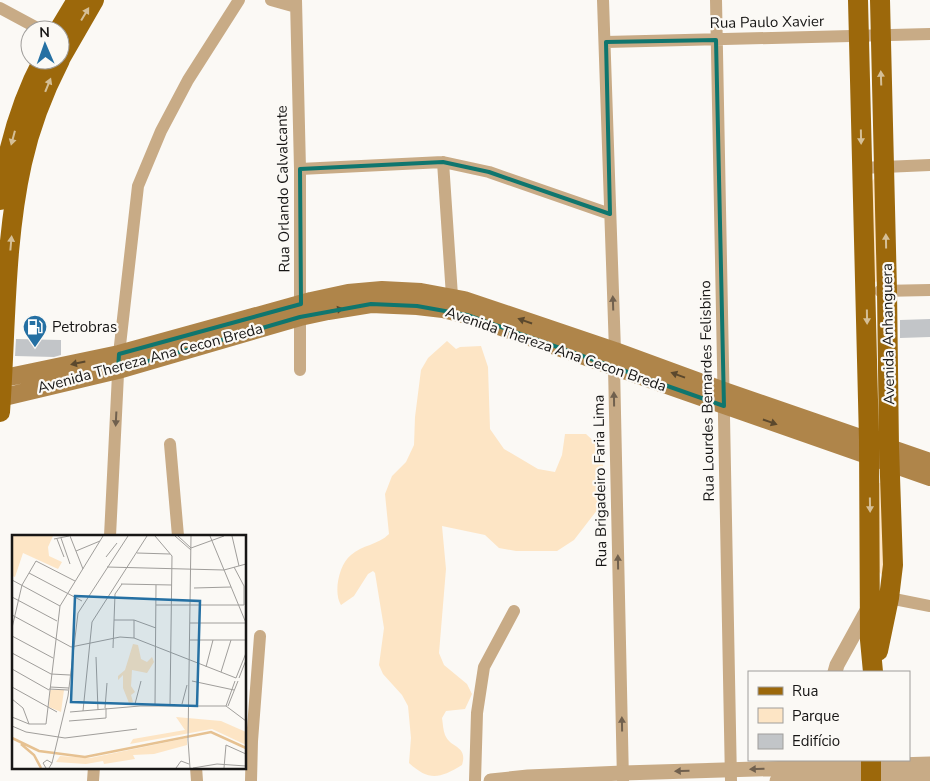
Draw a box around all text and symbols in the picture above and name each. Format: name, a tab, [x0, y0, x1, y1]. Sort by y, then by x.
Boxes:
one-way arrow	[81, 8, 90, 21]
street label: Rua Paulo Xavier	[710, 11, 825, 33]
north arrow	[20, 20, 70, 70]
text: N	[39, 23, 50, 42]
one-way arrow	[877, 70, 885, 86]
one-way arrow	[44, 78, 52, 92]
street label: Rua Orlando Calvalcante	[272, 105, 294, 273]
one-way arrow	[857, 129, 865, 145]
one-way arrow	[8, 130, 16, 145]
one-way arrow	[882, 233, 890, 249]
one-way arrow	[7, 234, 15, 250]
street label: Avenida Anhanguera	[877, 263, 899, 405]
street label: Rua Lourdes Bernardes Felisbino	[695, 280, 719, 502]
one-way arrow	[609, 295, 617, 311]
street label: Avenida Thereza Ana Cecon Breda	[443, 302, 669, 396]
one-way arrow	[328, 305, 344, 313]
one-way arrow	[863, 309, 871, 325]
fuel station icon: Petrobras	[22, 314, 48, 348]
one-way arrow	[517, 316, 532, 324]
place label: Petrobras	[52, 317, 117, 337]
street label: Avenida Thereza Ana Cecon Breda	[35, 318, 265, 398]
one-way arrow	[70, 359, 86, 367]
one-way arrow	[670, 371, 685, 379]
one-way arrow	[610, 391, 618, 407]
street label: Rua Brigadeiro Faria Lima	[588, 395, 612, 567]
one-way arrow	[111, 411, 119, 427]
one-way arrow	[763, 418, 778, 426]
one-way arrow	[866, 497, 874, 513]
inset map	[12, 535, 246, 768]
one-way arrow	[614, 553, 622, 569]
legend	[748, 671, 910, 761]
text: Rua	[792, 681, 818, 701]
text: Parque	[792, 706, 840, 726]
one-way arrow	[618, 716, 626, 732]
text: Edifício	[792, 731, 840, 751]
one-way arrow	[749, 765, 765, 773]
one-way arrow	[674, 767, 690, 775]

